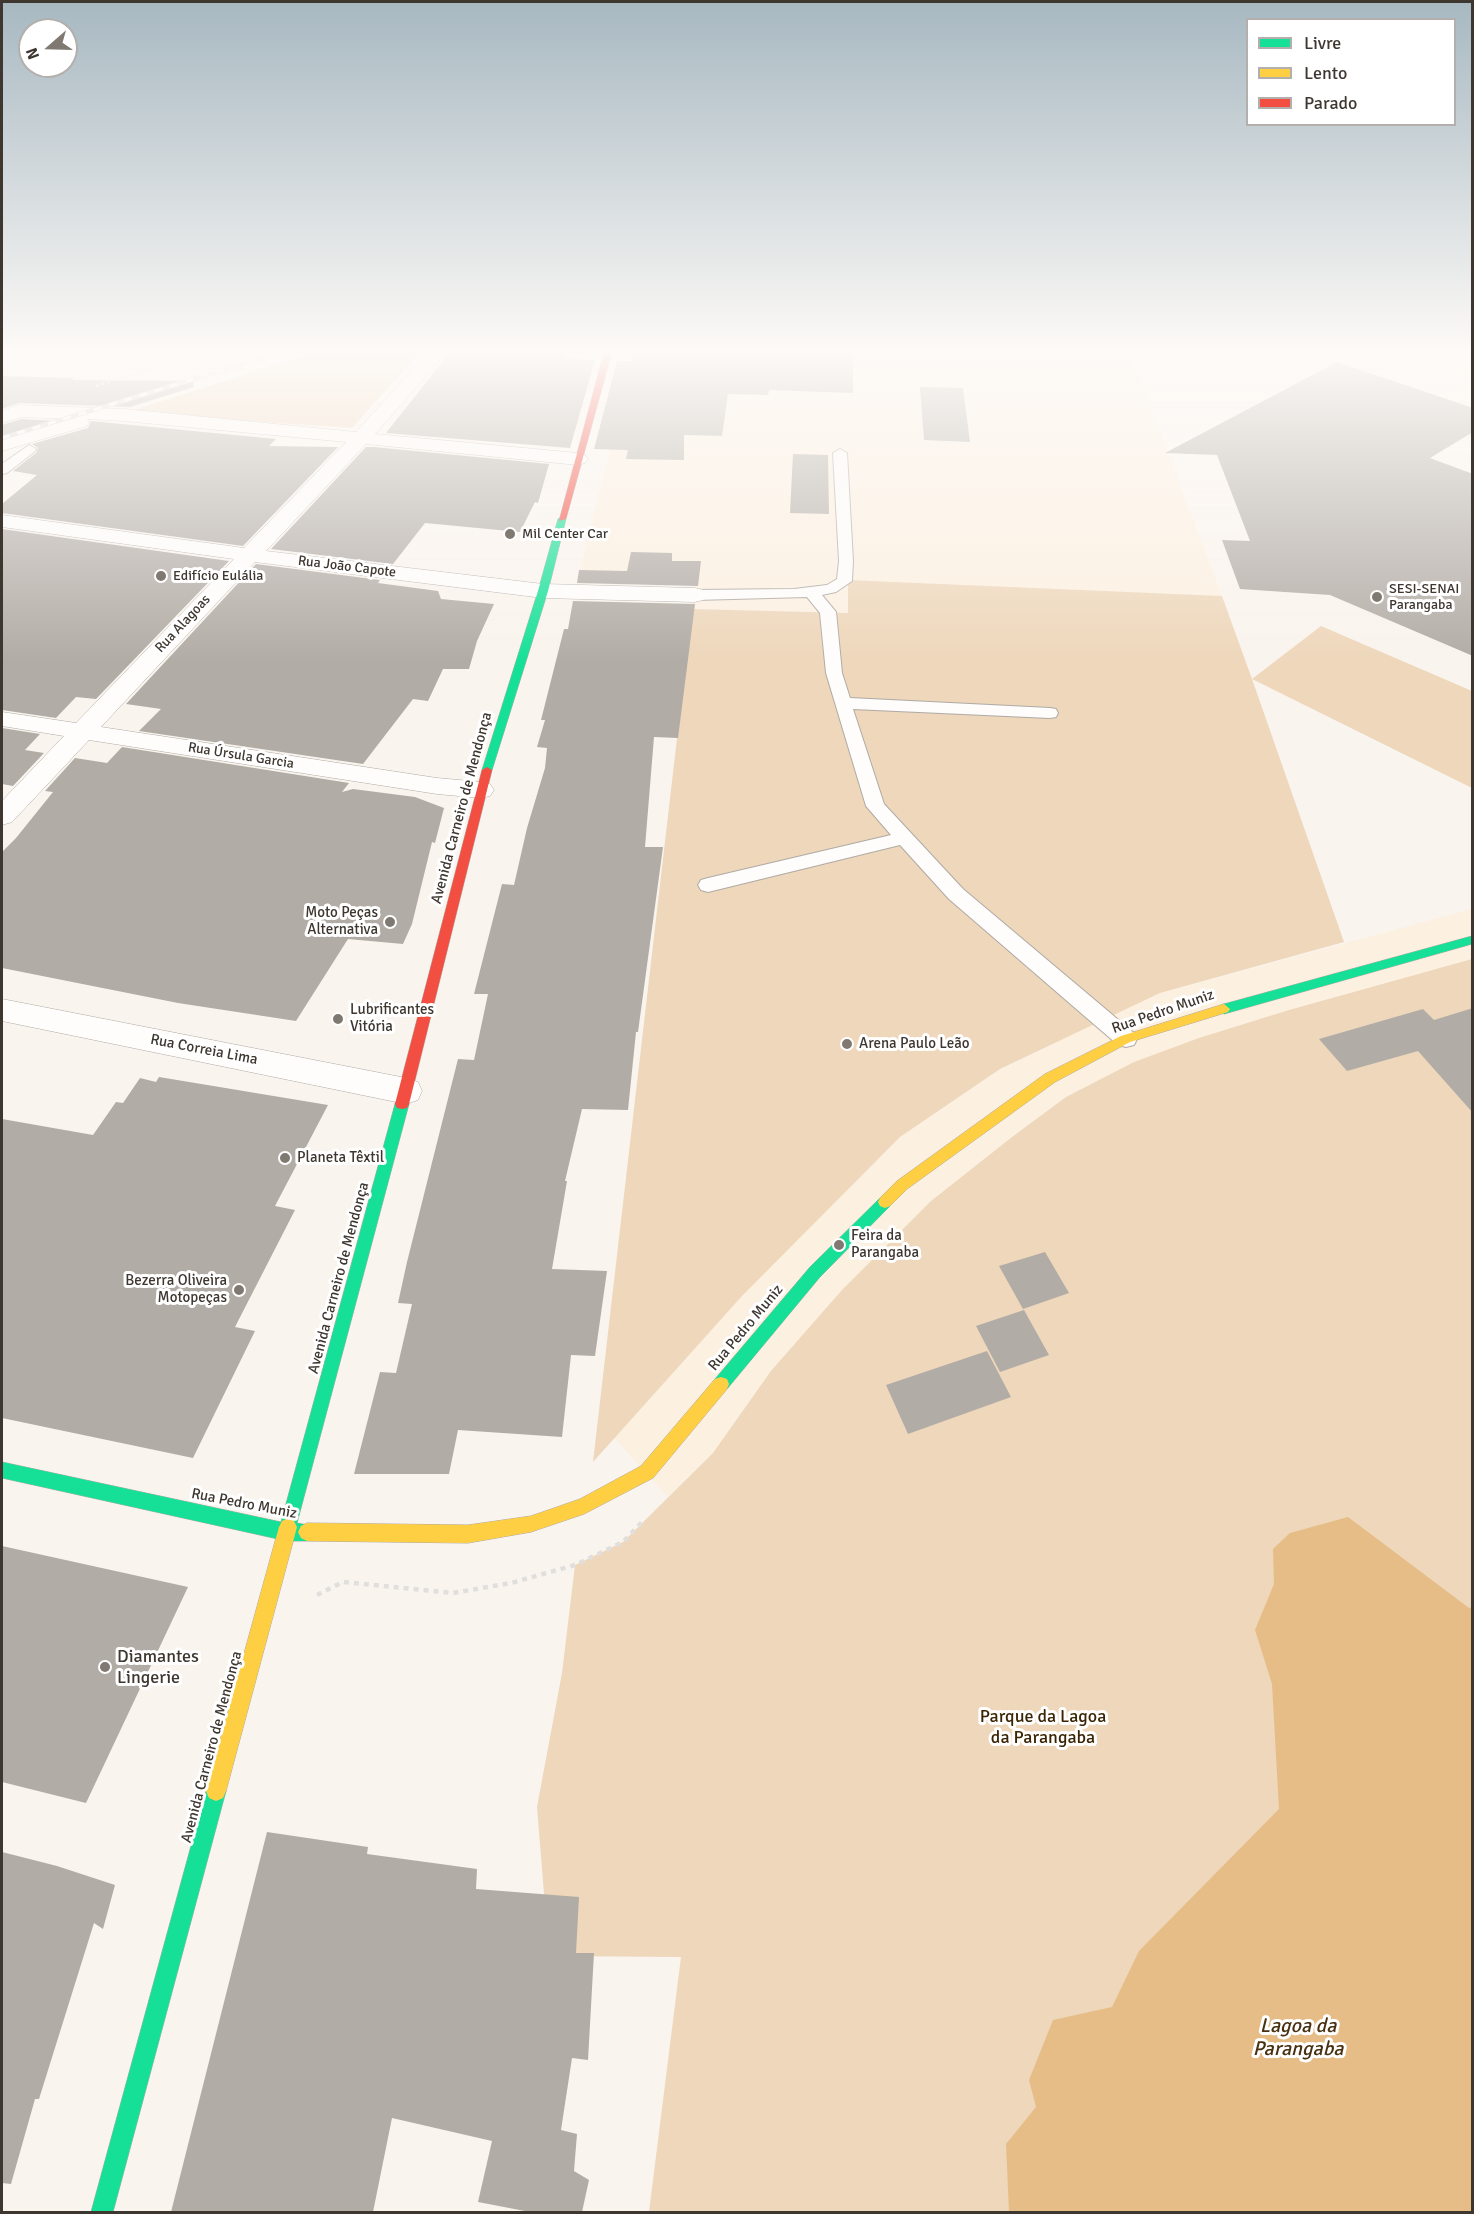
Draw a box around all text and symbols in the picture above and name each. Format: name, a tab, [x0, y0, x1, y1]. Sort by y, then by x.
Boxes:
north arrow	[18, 18, 78, 78]
legend	[1246, 18, 1456, 126]
text: Livre	[1304, 32, 1341, 54]
text: N	[22, 45, 44, 62]
text: Lento	[1304, 62, 1347, 84]
text: Parado	[1304, 92, 1357, 114]
place label: Mil Center Car	[522, 526, 608, 542]
marker: Mil Center Car	[503, 527, 517, 541]
street label: Rua João Capote	[297, 553, 397, 581]
place label: Edifício Eulália	[173, 568, 263, 584]
marker: Edifício Eulália	[154, 569, 168, 583]
place label: SESI-SENAI Parangaba	[1389, 581, 1459, 614]
marker: SESI-SENAI Parangaba	[1370, 590, 1384, 604]
street label: Rua Alagoas	[152, 591, 214, 657]
street label: Avenida Carneiro de Mendonça	[428, 710, 496, 906]
street label: Rua Úrsula Garcia	[187, 739, 295, 773]
place label: Moto Peças Alternativa	[305, 904, 378, 939]
marker: Moto Peças Alternativa	[383, 915, 397, 929]
street label: Rua Pedro Muniz	[1110, 986, 1216, 1038]
place label: Lubrificantes Vitória	[350, 1001, 434, 1036]
marker: Lubrificantes Vitória	[331, 1012, 345, 1026]
street label: Rua Correia Lima	[149, 1031, 259, 1069]
place label: Arena Paulo Leão	[859, 1035, 970, 1053]
marker: Arena Paulo Leão	[840, 1037, 854, 1051]
place label: Planeta Têxtil	[297, 1149, 384, 1167]
marker: Planeta Têxtil	[278, 1151, 292, 1165]
street label: Avenida Carneiro de Mendonça	[305, 1180, 373, 1376]
place label: Feira da Parangaba	[851, 1227, 919, 1262]
marker: Feira da Parangaba	[832, 1238, 846, 1252]
place label: Bezerra Oliveira Motopeças	[125, 1272, 227, 1307]
street label: Rua Pedro Muniz	[705, 1281, 787, 1375]
marker: Bezerra Oliveira Motopeças	[232, 1283, 246, 1297]
street label: Rua Pedro Muniz	[190, 1485, 298, 1523]
place label: Diamantes Lingerie	[117, 1646, 199, 1688]
street label: Avenida Carneiro de Mendonça	[178, 1649, 246, 1845]
marker: Diamantes Lingerie	[98, 1660, 112, 1674]
park label: Parque da Lagoa da Parangaba	[980, 1706, 1106, 1748]
water label: Lagoa da Parangaba	[1253, 2015, 1343, 2062]

